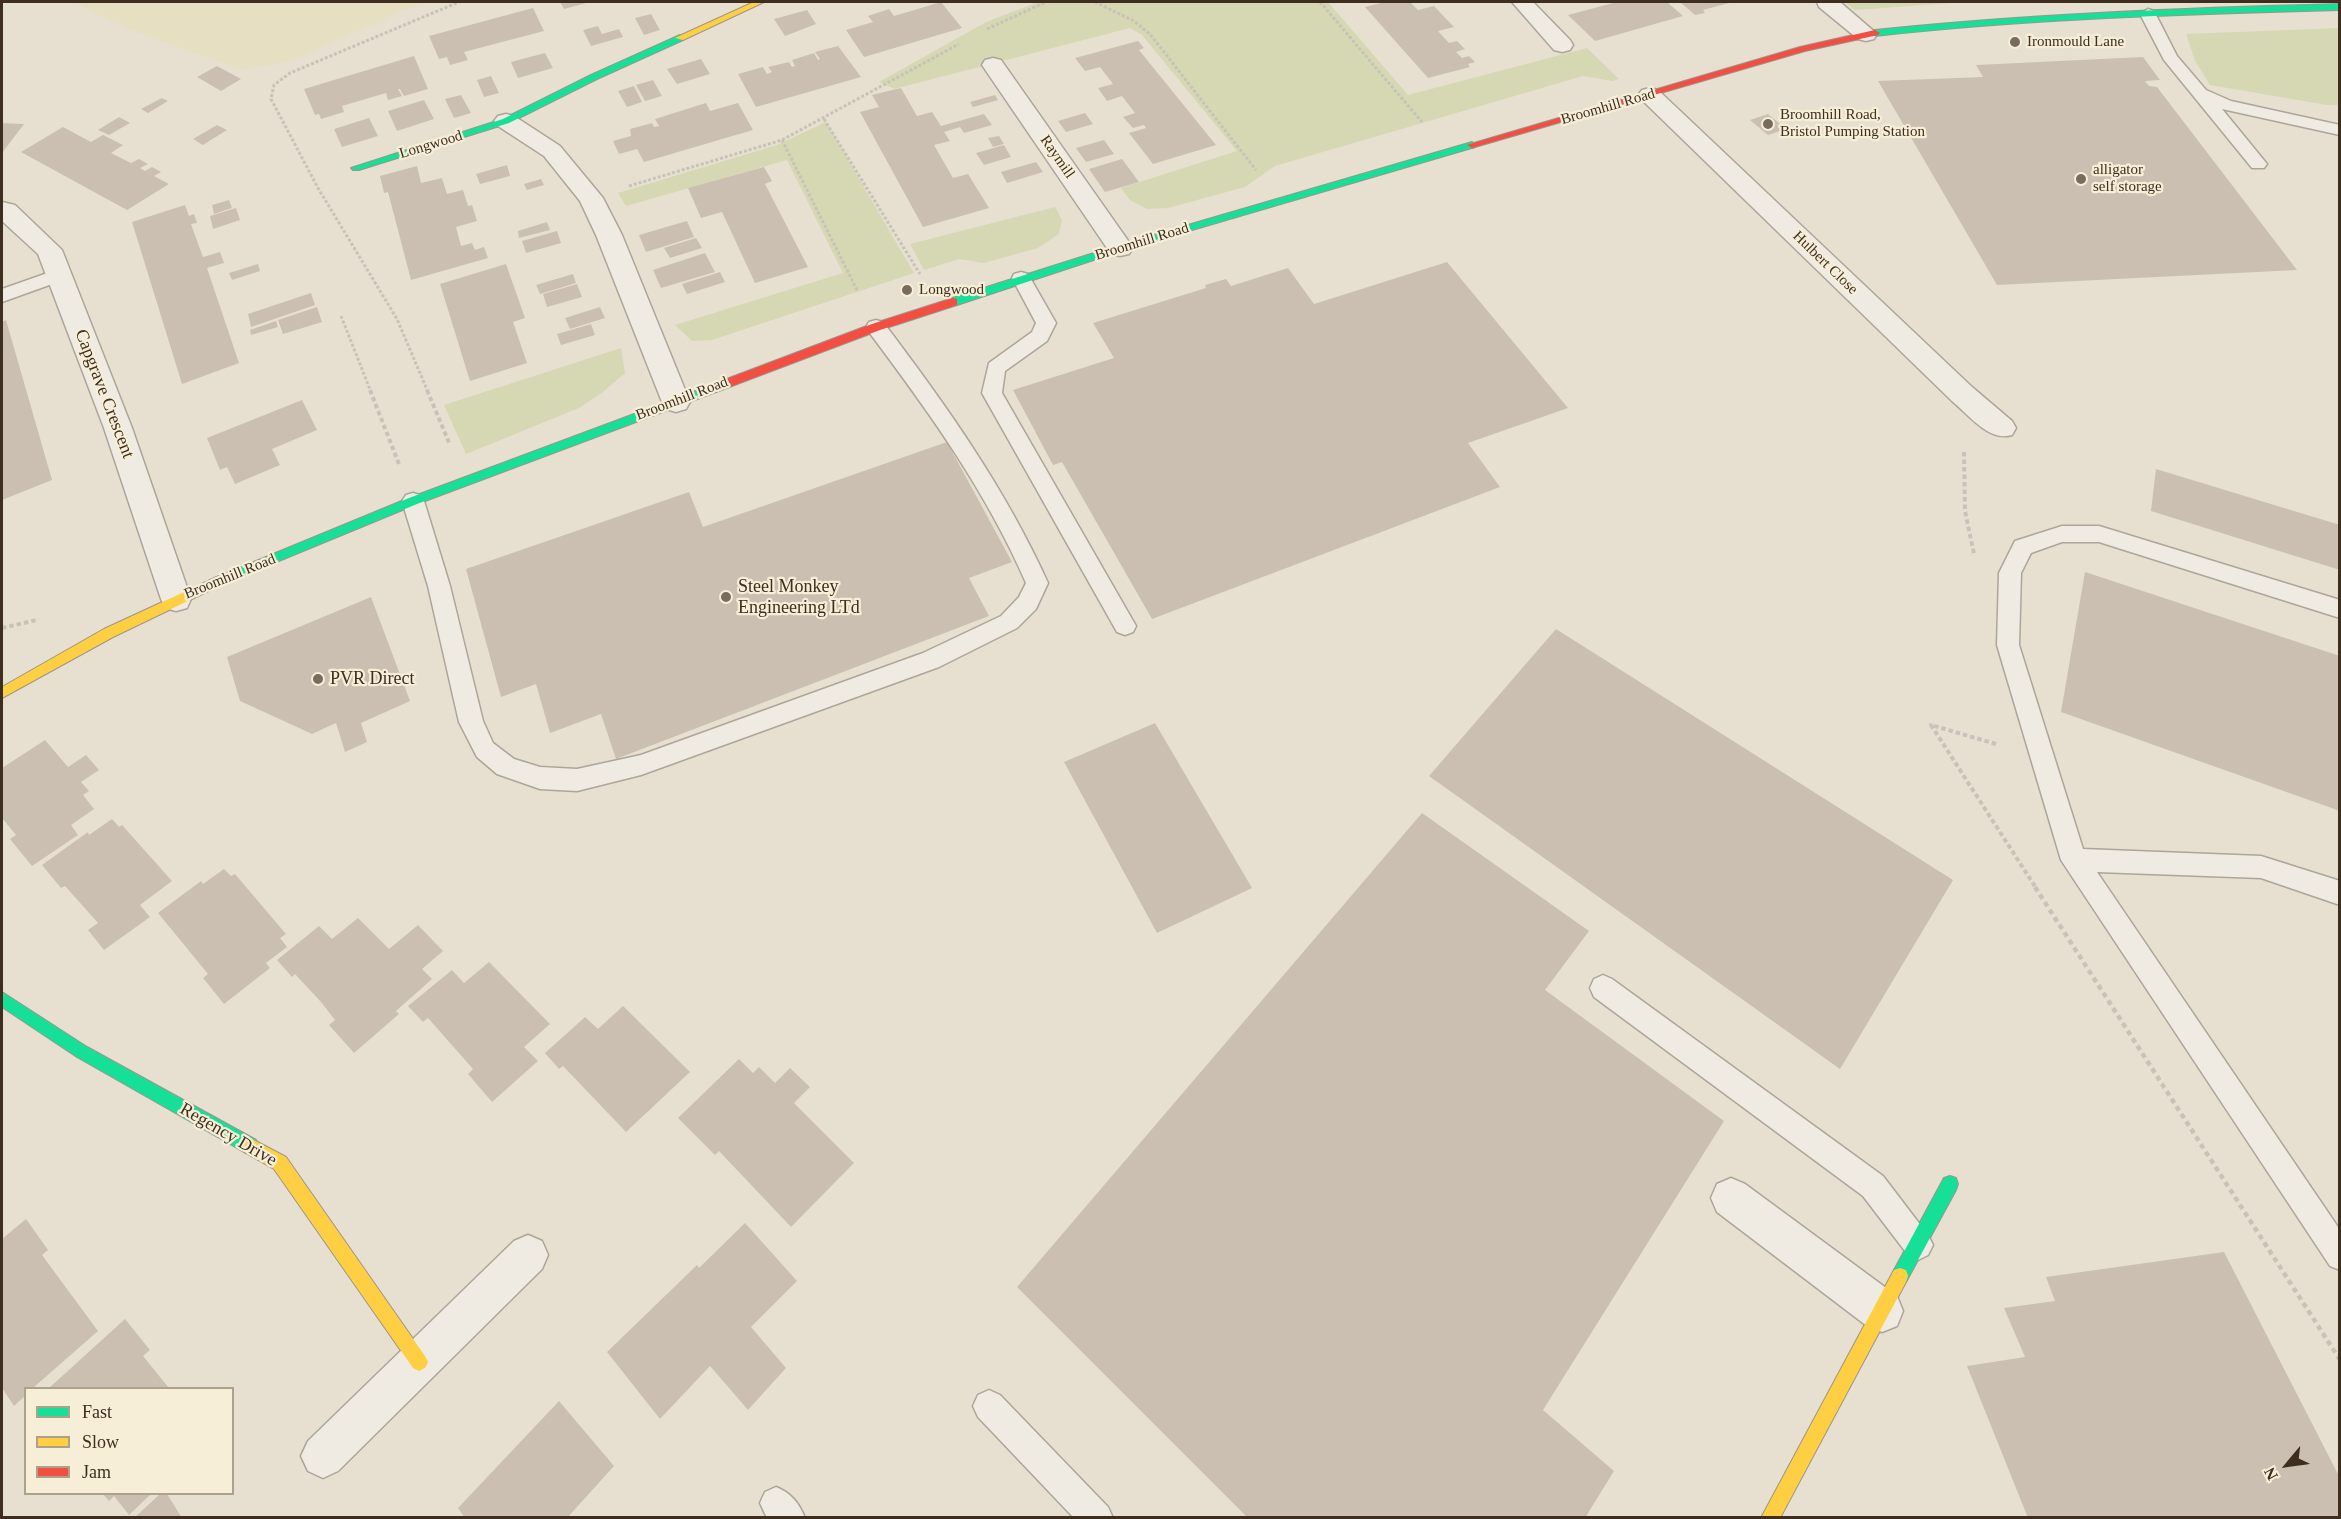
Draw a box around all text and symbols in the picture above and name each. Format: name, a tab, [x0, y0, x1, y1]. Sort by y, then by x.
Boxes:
place label: Ironmould Lane	[2027, 33, 2124, 51]
marker: Ironmould Lane	[2008, 35, 2022, 49]
street label: Broomhill Road	[1559, 85, 1657, 129]
place label: Broomhill Road, Bristol Pumping Station	[1780, 106, 1925, 141]
marker: Broomhill Road, Bristol Pumping Station	[1761, 117, 1775, 131]
street label: Longwood	[397, 127, 465, 163]
street label: Raymill	[1036, 132, 1078, 182]
place label: alligator self storage	[2093, 161, 2162, 196]
marker: alligator self storage	[2074, 172, 2088, 186]
street label: Broomhill Road	[1093, 219, 1191, 265]
street label: Hulbert Close	[1789, 227, 1861, 299]
place label: Longwood	[919, 281, 984, 299]
marker: Longwood	[900, 283, 914, 297]
street label: Capgrave Crescent	[69, 326, 139, 462]
street label: Broomhill Road	[633, 373, 731, 425]
street label: Broomhill Road	[182, 550, 278, 604]
place label: Steel Monkey Engineering LTd	[738, 576, 860, 618]
marker: Steel Monkey Engineering LTd	[719, 590, 733, 604]
place label: PVR Direct	[330, 668, 414, 690]
marker: PVR Direct	[311, 672, 325, 686]
street label: Regency Drive	[176, 1099, 280, 1171]
legend	[24, 1387, 234, 1495]
text: Fast	[82, 1402, 112, 1422]
text: Slow	[82, 1432, 119, 1452]
north arrow	[2257, 1435, 2317, 1495]
text: Jam	[82, 1462, 111, 1482]
text: N	[2261, 1465, 2281, 1483]

